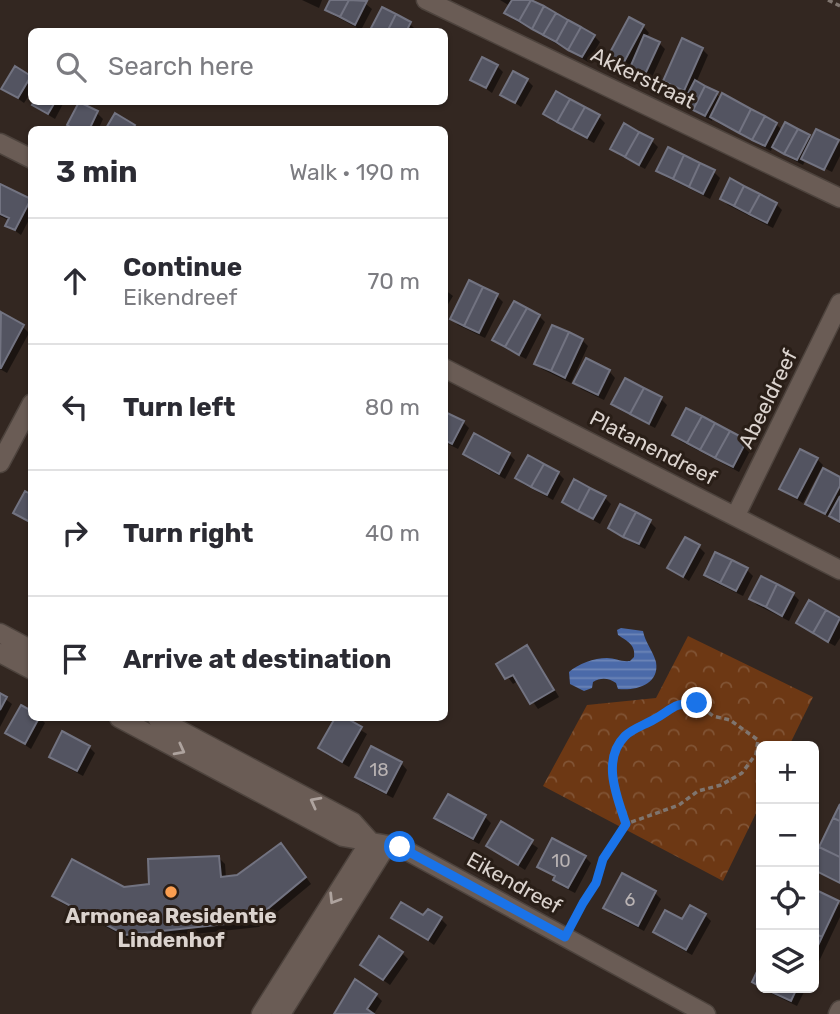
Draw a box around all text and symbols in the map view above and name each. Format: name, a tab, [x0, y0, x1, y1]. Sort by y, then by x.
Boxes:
search box	[28, 28, 448, 105]
street label: Akkerstraat	[587, 42, 699, 114]
icon: search	[52, 48, 90, 86]
text: Search here	[108, 51, 254, 82]
text: 3 min	[56, 154, 138, 190]
text: Walk · 190 m	[289, 158, 420, 186]
text: Continue	[123, 252, 242, 283]
icon: ahead	[56, 262, 94, 300]
text: 70 m	[368, 267, 420, 295]
text: Eikendreef	[123, 283, 237, 311]
street label: Abeeldreef	[733, 345, 802, 452]
icon: left	[56, 388, 94, 426]
text: Turn left	[123, 392, 235, 423]
text: 80 m	[365, 393, 420, 421]
street label: Platanendreef	[586, 405, 721, 490]
icon: right	[56, 514, 94, 552]
text: Turn right	[123, 518, 253, 549]
text: 40 m	[365, 519, 420, 547]
icon: arrive	[56, 640, 94, 678]
text: Arrive at destination	[123, 644, 391, 675]
route end	[681, 687, 712, 718]
map controls	[756, 741, 819, 993]
button: +	[756, 741, 819, 804]
one-way arrow	[172, 742, 185, 755]
house number: 18	[369, 759, 389, 781]
one-way arrow	[310, 796, 322, 810]
button: −	[756, 804, 819, 867]
route start	[384, 831, 415, 862]
street label: Eikendreef	[463, 846, 566, 919]
house number: 10	[551, 850, 571, 872]
button: locate	[756, 867, 819, 930]
marker: Armonea Residentie Lindenhof	[163, 884, 179, 900]
house number: 6	[625, 889, 636, 911]
one-way arrow	[329, 891, 342, 904]
place label: Armonea Residentie Lindenhof	[65, 903, 277, 952]
button: layers	[756, 930, 819, 993]

